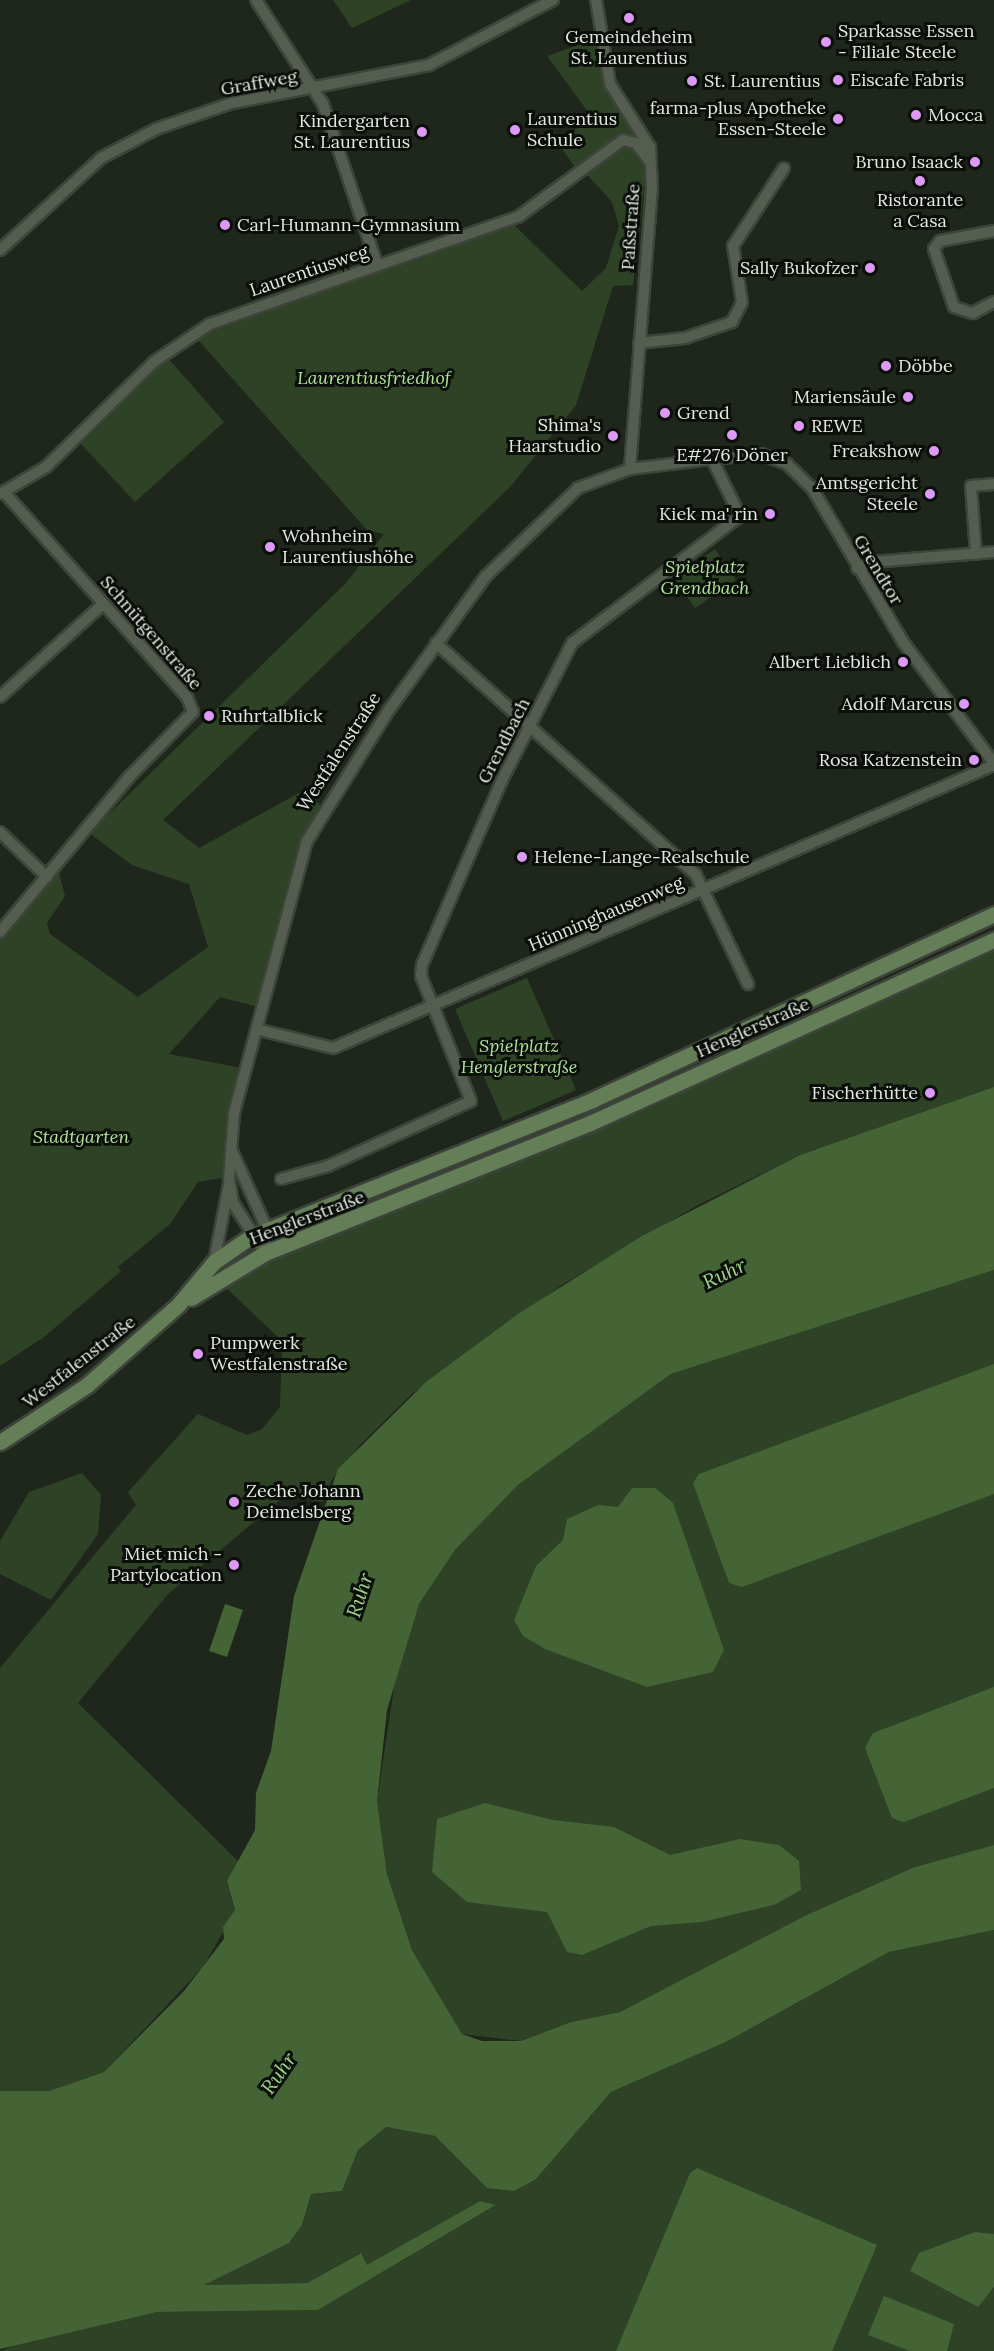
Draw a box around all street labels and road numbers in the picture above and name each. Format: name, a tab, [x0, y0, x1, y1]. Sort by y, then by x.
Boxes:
street label: Graffweg	[219, 66, 299, 100]
street label: Paßstraße	[617, 183, 645, 271]
street label: Laurentiusweg	[247, 241, 371, 301]
street label: Grendtor	[849, 531, 907, 609]
street label: Schnütgenstraße	[96, 572, 206, 694]
street label: Westfalenstraße	[293, 688, 385, 816]
street label: Grendbach	[473, 695, 535, 787]
street label: Hünninghausenweg	[525, 872, 687, 956]
street label: Henglerstraße	[693, 993, 813, 1063]
street label: Henglerstraße	[246, 1186, 368, 1250]
street label: Westfalenstraße	[18, 1311, 140, 1413]

